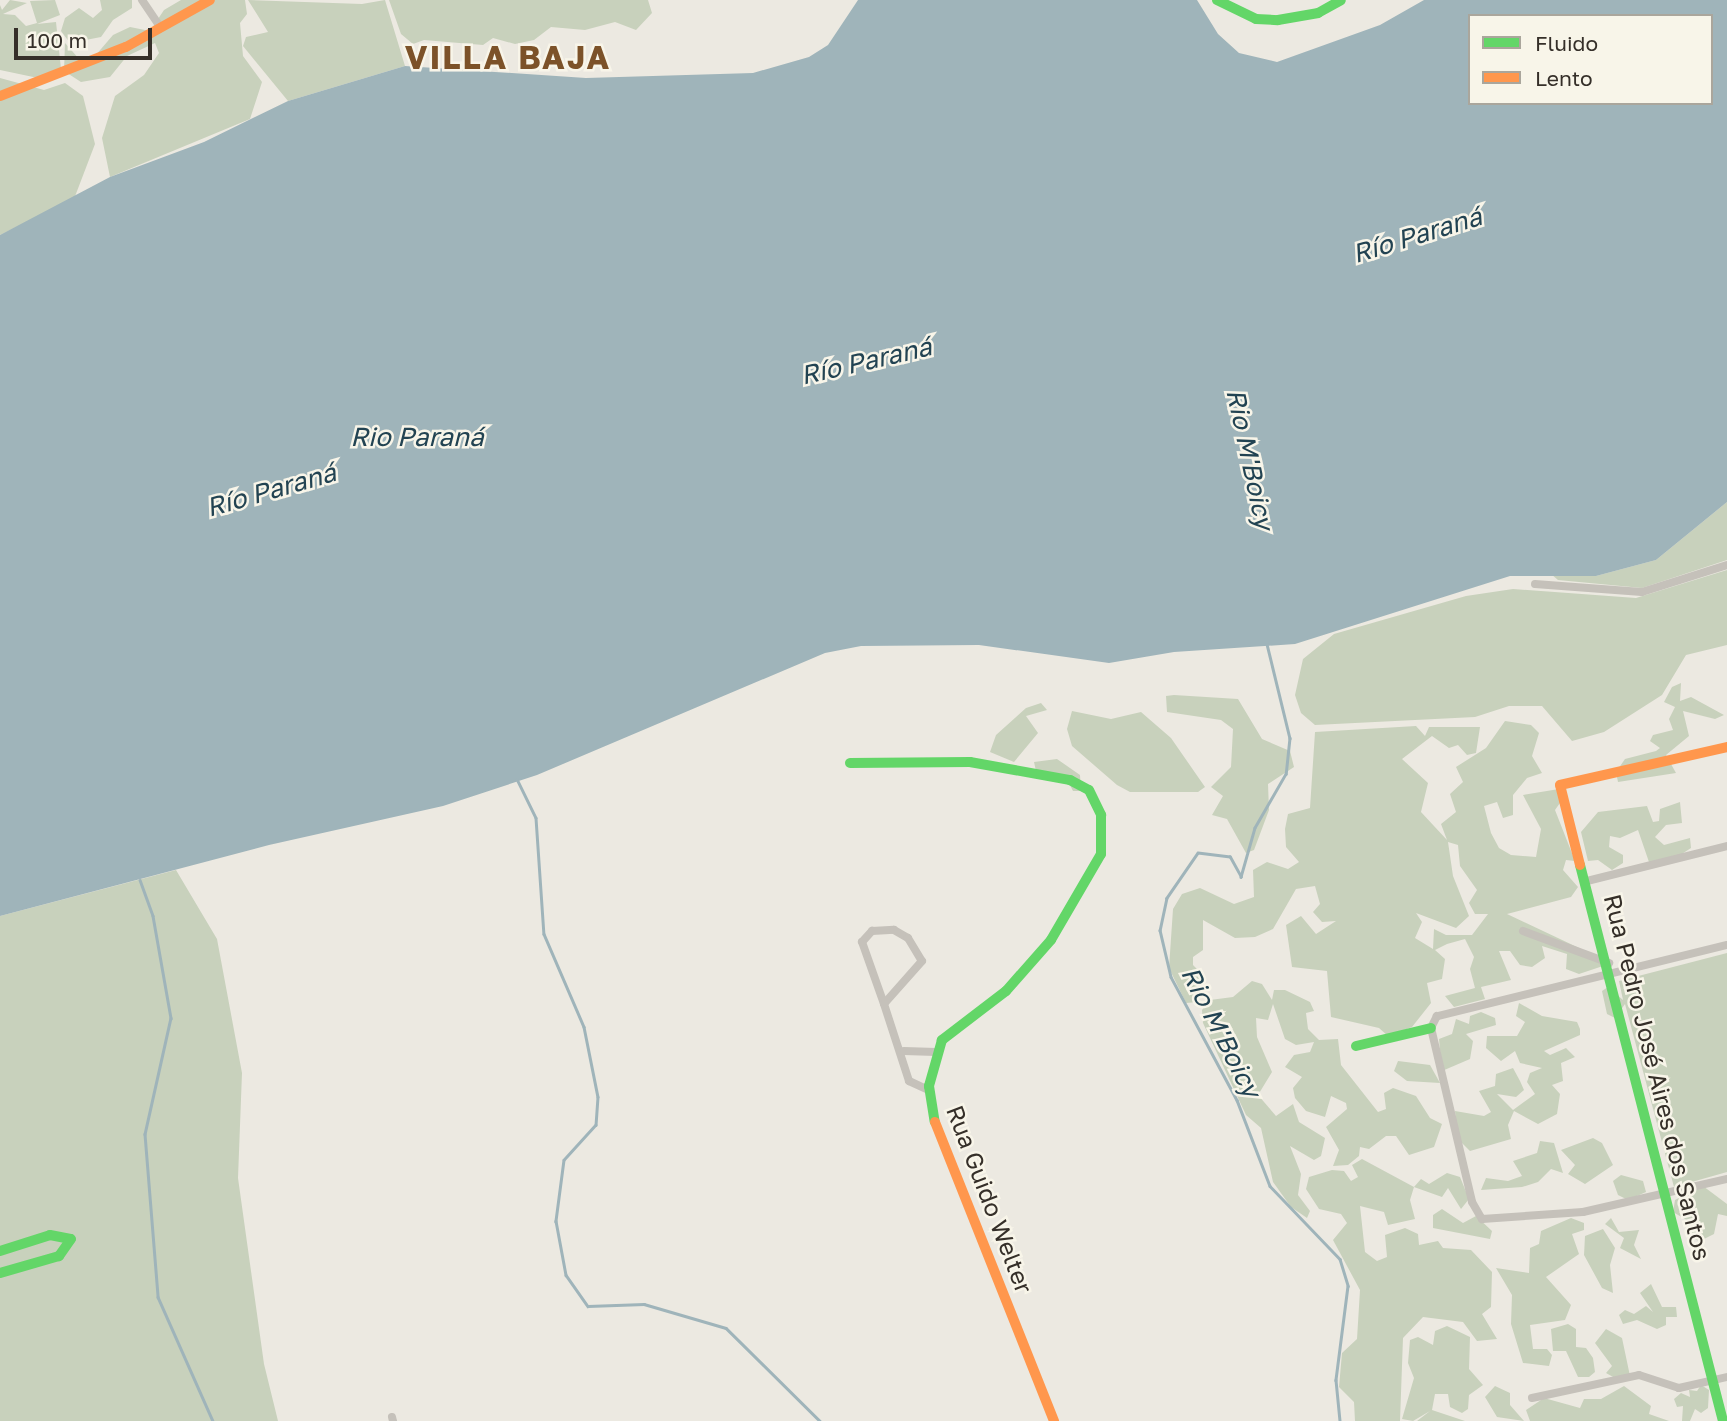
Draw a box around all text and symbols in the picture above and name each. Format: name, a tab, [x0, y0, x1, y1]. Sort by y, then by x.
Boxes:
scale bar	[18, 14, 156, 58]
legend	[1468, 14, 1713, 105]
text: 100 m	[27, 27, 87, 53]
text: Fluido	[1535, 30, 1598, 56]
district label: VILLA BAJA	[406, 38, 610, 76]
text: Lento	[1535, 65, 1593, 91]
water label: Río Paraná	[1349, 201, 1485, 269]
water label: Río Paraná	[797, 331, 935, 391]
water label: Rio M'Boicy	[1220, 386, 1280, 532]
water label: Rio Paraná	[350, 421, 484, 453]
water label: Río Paraná	[203, 457, 339, 523]
street label: Rua Pedro José Aires dos Santos	[1599, 891, 1717, 1263]
water label: Rio M'Boicy	[1175, 961, 1267, 1103]
street label: Rua Guido Welter	[941, 1101, 1039, 1297]

